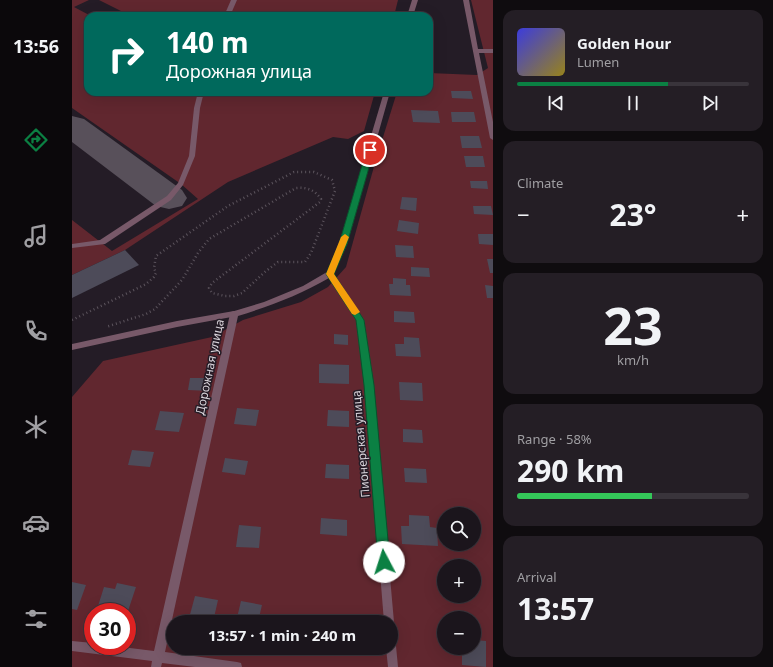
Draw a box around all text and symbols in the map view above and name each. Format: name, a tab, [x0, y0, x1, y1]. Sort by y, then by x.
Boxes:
text: 140 m	[166, 23, 249, 61]
icon: right	[100, 28, 152, 80]
text: Golden Hour	[577, 33, 671, 53]
text: 13:56	[13, 34, 59, 58]
text: Lumen	[577, 53, 619, 71]
text: Дорожная улица	[166, 59, 312, 83]
icon: previous	[545, 92, 567, 114]
icon: pause	[622, 92, 644, 114]
icon: next	[699, 92, 721, 114]
icon: directions	[22, 126, 50, 154]
pin	[353, 133, 387, 167]
icon: arrive	[359, 139, 381, 161]
text: Climate	[517, 174, 563, 192]
text: 23°	[609, 194, 657, 235]
text: −	[517, 199, 530, 229]
text: +	[736, 199, 749, 229]
icon: music	[22, 222, 50, 250]
text: 23	[603, 289, 663, 360]
icon: phone	[22, 317, 50, 345]
street label: Дорожная улица	[191, 318, 228, 416]
text: km/h	[617, 351, 649, 369]
street label: Пионерская улица	[347, 390, 374, 498]
icon: climate	[22, 413, 50, 441]
text: Range · 58%	[517, 430, 592, 448]
text: 290 km	[517, 450, 624, 491]
map controls	[437, 507, 481, 655]
button: search	[437, 507, 481, 551]
icon: car	[22, 509, 50, 537]
position arrow	[363, 541, 405, 583]
button: +	[437, 559, 481, 603]
text: Arrival	[517, 568, 557, 586]
text: 13:57	[517, 588, 594, 629]
speed limit sign: 30	[84, 603, 136, 655]
icon: filters	[22, 605, 50, 633]
button: −	[437, 611, 481, 655]
text: 13:57 · 1 min · 240 m	[208, 625, 356, 645]

